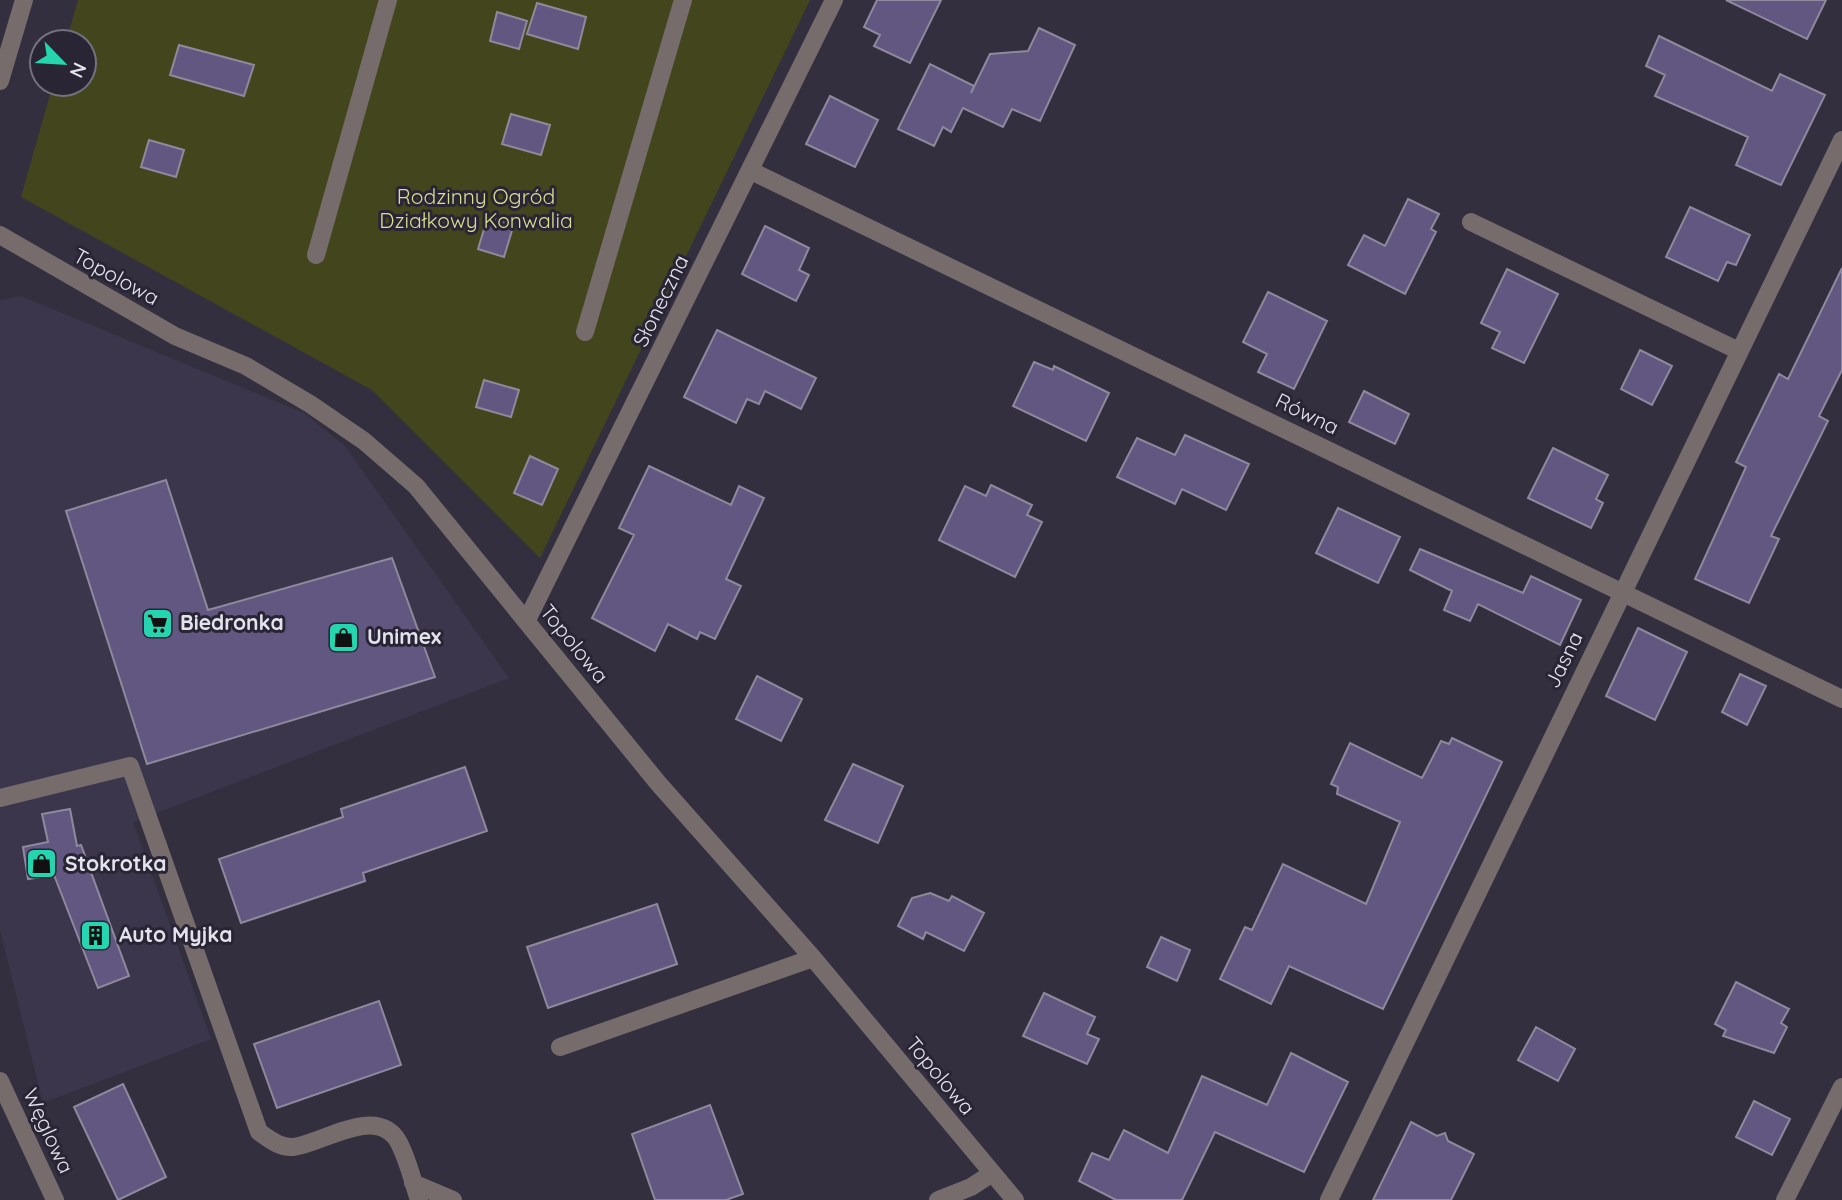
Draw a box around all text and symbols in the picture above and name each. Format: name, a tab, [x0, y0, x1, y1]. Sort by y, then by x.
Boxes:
north arrow	[28, 28, 98, 98]
text: N	[65, 59, 92, 82]
park label: Rodzinny Ogród Działkowy Konwalia	[379, 183, 573, 233]
street label: Topolowa	[69, 242, 164, 310]
street label: Słoneczna	[627, 250, 694, 351]
street label: Równa	[1271, 387, 1343, 440]
street label: Topolowa	[535, 599, 615, 688]
supermarket icon: Biedronka	[140, 606, 174, 640]
place label: Biedronka	[180, 609, 284, 635]
shop icon: Unimex	[327, 620, 361, 654]
place label: Unimex	[367, 623, 441, 649]
street label: Jasna	[1538, 627, 1588, 692]
shop icon: Stokrotka	[25, 847, 59, 881]
place label: Stokrotka	[65, 850, 166, 876]
building icon: Auto Myjka	[79, 918, 113, 952]
place label: Auto Myjka	[119, 921, 232, 947]
street label: Topolowa	[901, 1031, 981, 1120]
street label: Węglowa	[18, 1084, 80, 1177]

